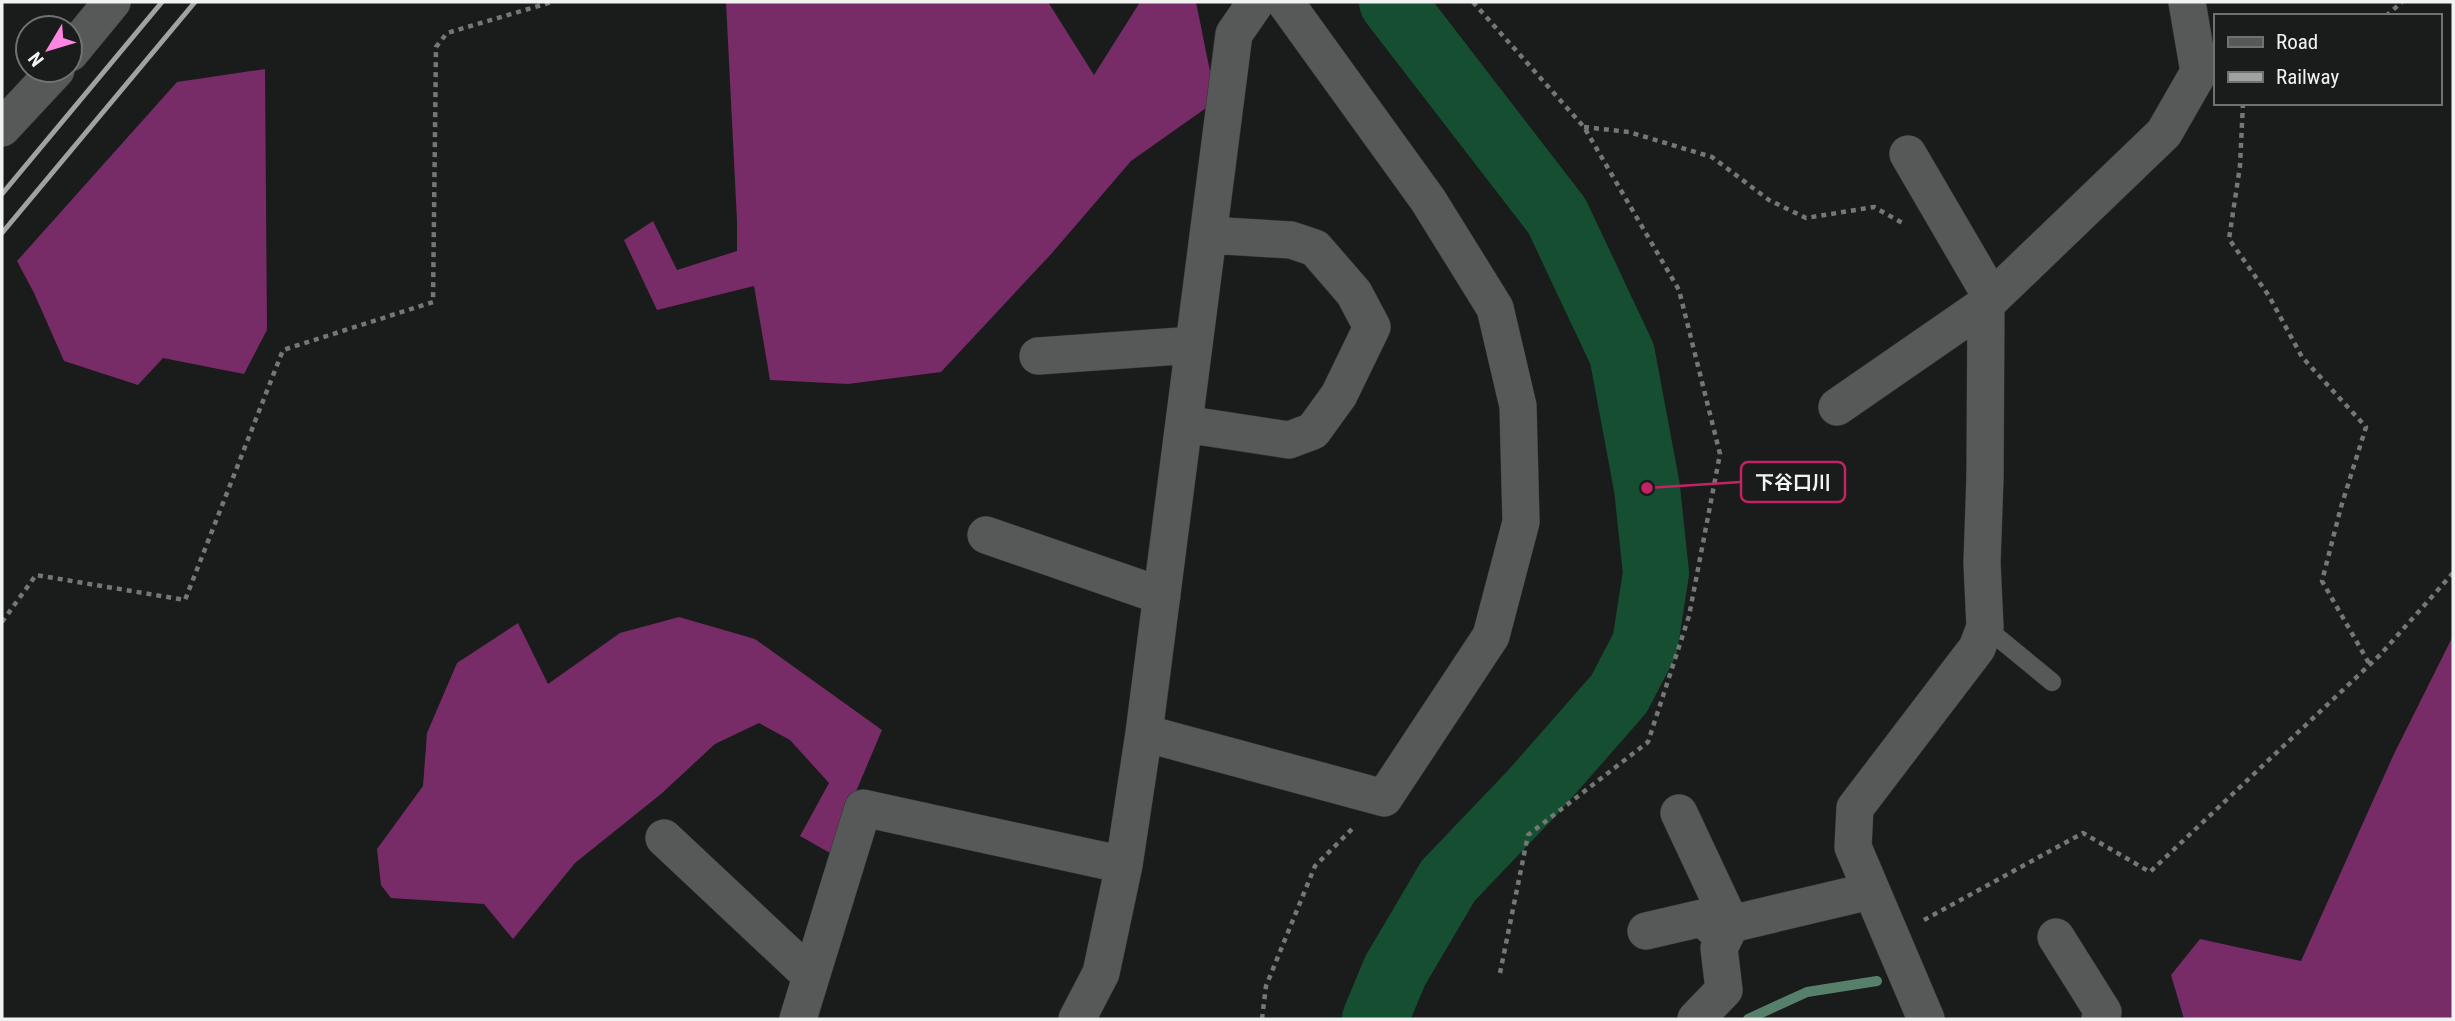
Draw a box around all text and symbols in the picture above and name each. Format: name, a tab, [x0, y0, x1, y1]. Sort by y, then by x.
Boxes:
north arrow	[14, 14, 84, 84]
legend	[2214, 14, 2441, 105]
text: Road	[2276, 30, 2318, 54]
text: N	[23, 47, 49, 71]
text: Railway	[2276, 65, 2339, 89]
callout: 下谷口川	[1741, 462, 1845, 502]
text: 下谷口川	[1755, 471, 1831, 494]

